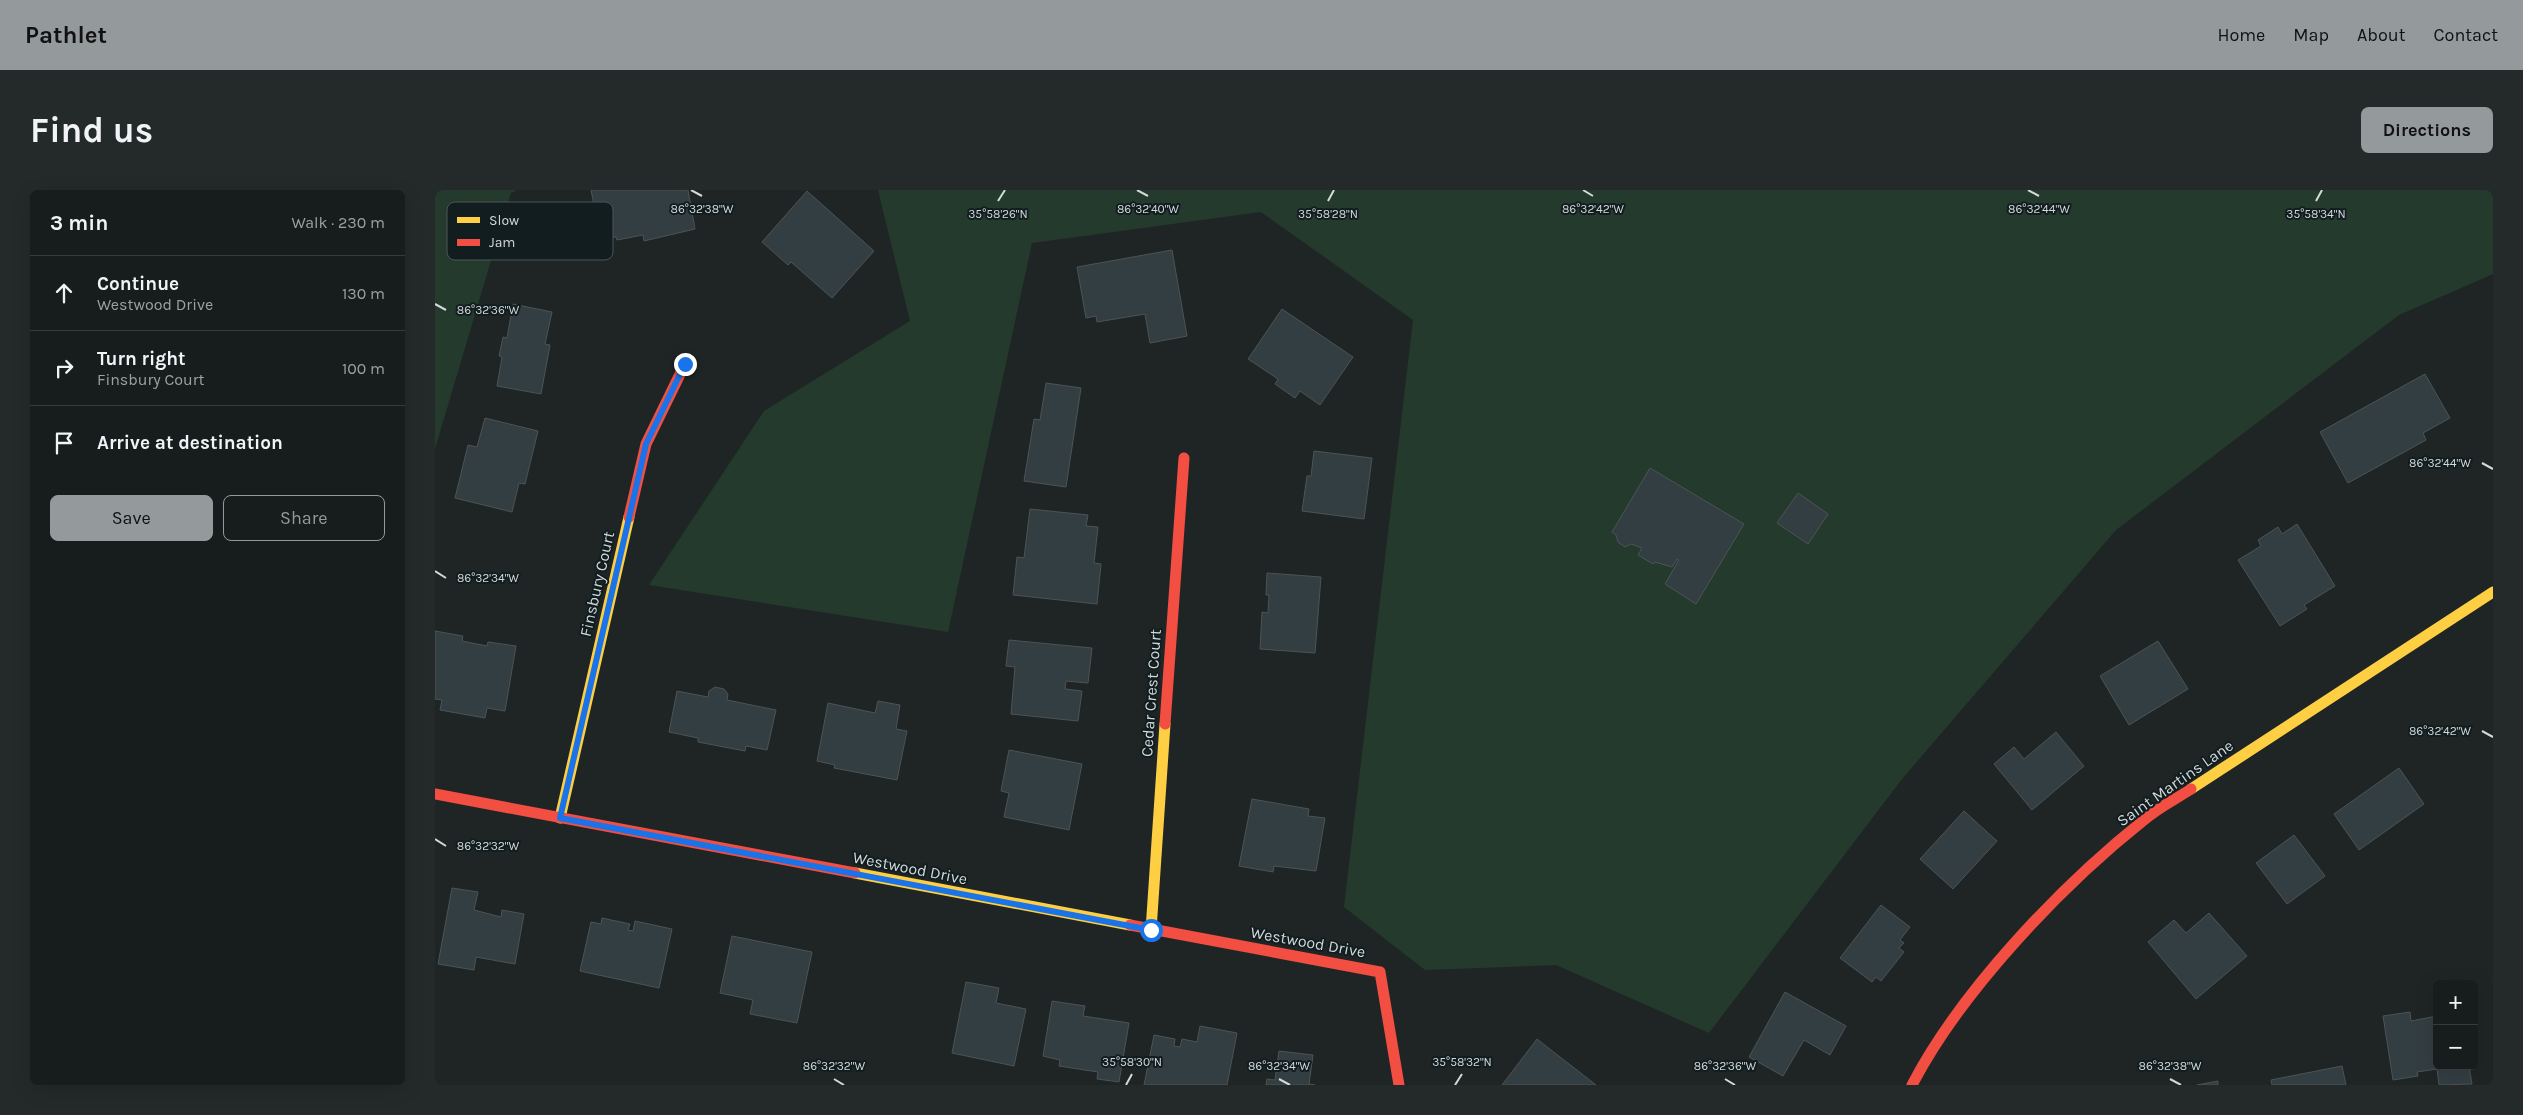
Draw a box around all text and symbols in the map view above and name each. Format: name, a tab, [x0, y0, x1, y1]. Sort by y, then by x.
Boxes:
text: Pathlet	[25, 21, 107, 49]
text: Home	[2217, 24, 2265, 46]
text: Map	[2293, 24, 2329, 46]
text: About	[2357, 24, 2406, 46]
text: Contact	[2434, 24, 2498, 46]
button: Directions	[2361, 107, 2493, 153]
text: Find us	[30, 110, 153, 151]
legend	[447, 202, 613, 260]
text: 86°32'38"W	[671, 202, 734, 216]
text: 86°32'40"W	[1117, 202, 1179, 216]
text: 86°32'42"W	[1562, 202, 1624, 216]
text: 86°32'44"W	[2008, 202, 2070, 216]
text: 35°58'26"N	[968, 207, 1028, 221]
text: 35°58'28"N	[1298, 207, 1358, 221]
text: 35°58'34"N	[2286, 207, 2346, 221]
text: 3 min	[50, 211, 108, 235]
text: Slow	[489, 212, 519, 229]
text: Walk · 230 m	[291, 213, 385, 232]
text: Jam	[489, 234, 515, 251]
text: Continue	[97, 273, 179, 295]
icon: ahead	[50, 279, 78, 307]
text: 130 m	[342, 284, 385, 303]
text: Westwood Drive	[97, 295, 213, 314]
text: 86°32'36"W	[457, 303, 519, 317]
text: Turn right	[97, 348, 186, 370]
route end	[674, 353, 697, 376]
icon: right	[50, 354, 78, 382]
text: 100 m	[342, 359, 385, 378]
text: Finsbury Court	[97, 370, 204, 389]
icon: arrive	[50, 429, 78, 457]
text: Arrive at destination	[97, 432, 283, 454]
text: 86°32'44"W	[2409, 456, 2471, 470]
button: Save	[50, 495, 213, 541]
button: Share	[223, 495, 385, 541]
street label: Finsbury Court	[576, 530, 618, 638]
text: 86°32'34"W	[457, 571, 519, 585]
street label: Cedar Crest Court	[1137, 629, 1165, 757]
text: 86°32'42"W	[2409, 724, 2471, 738]
street label: Saint Martins Lane	[2113, 736, 2237, 830]
text: 86°32'32"W	[457, 839, 519, 853]
street label: Westwood Drive	[851, 848, 969, 888]
route start	[1140, 919, 1163, 942]
street label: Westwood Drive	[1249, 923, 1367, 961]
map controls	[2433, 980, 2478, 1070]
button: +	[2433, 980, 2478, 1025]
button: −	[2433, 1025, 2478, 1070]
text: 35°58'30"N	[1102, 1055, 1162, 1069]
text: 35°58'32"N	[1432, 1055, 1492, 1069]
text: 86°32'32"W	[803, 1059, 865, 1073]
text: 86°32'34"W	[1248, 1059, 1310, 1073]
text: 86°32'36"W	[1694, 1059, 1756, 1073]
text: 86°32'38"W	[2139, 1059, 2202, 1073]

